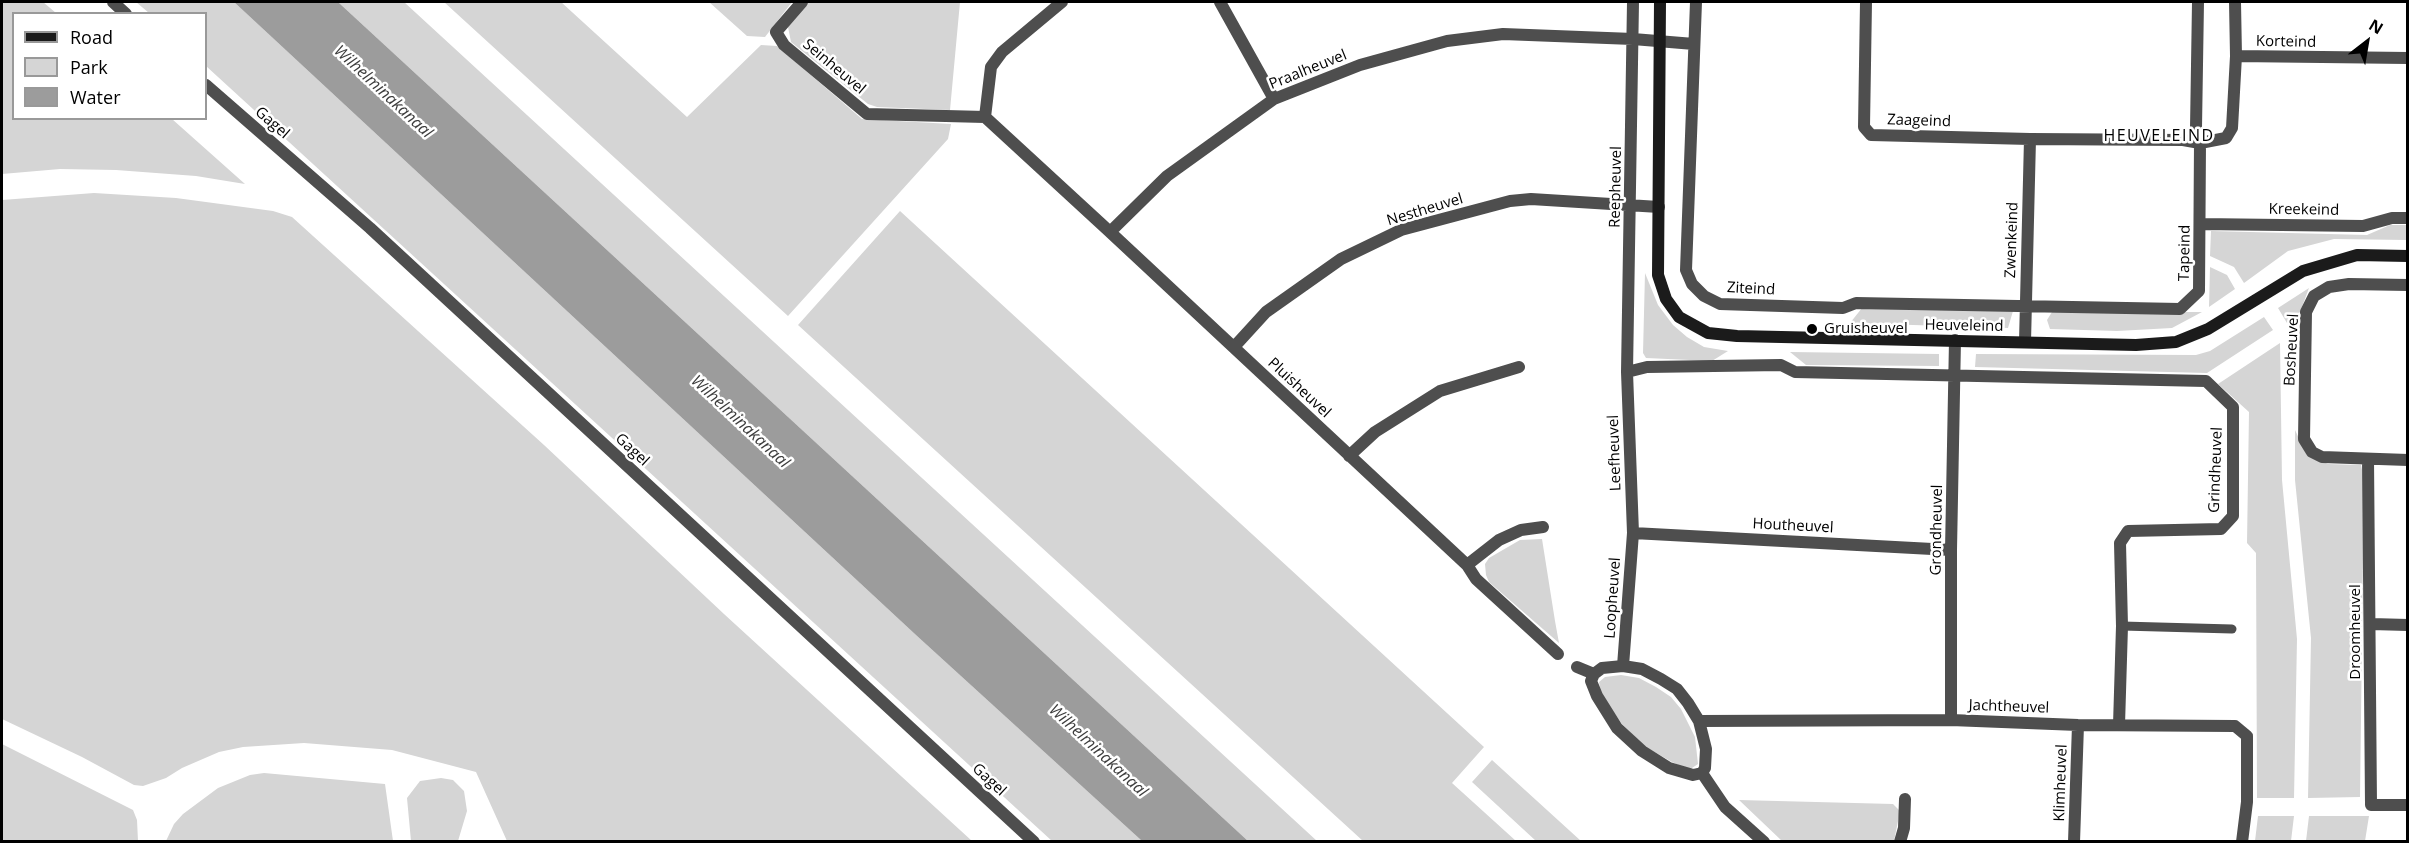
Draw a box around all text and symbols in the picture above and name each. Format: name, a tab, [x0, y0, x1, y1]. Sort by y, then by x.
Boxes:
legend	[12, 12, 207, 120]
north arrow	[2337, 12, 2397, 72]
text: N	[2365, 14, 2388, 39]
text: Road	[70, 25, 113, 49]
street label: Korteind	[2256, 32, 2316, 52]
street label: Seinheuvel	[799, 36, 869, 98]
water label: Wilhelminakanaal	[330, 42, 436, 142]
street label: Praalheuvel	[1267, 46, 1349, 94]
text: Park	[70, 55, 108, 79]
text: Water	[70, 85, 121, 109]
street label: Gagel	[251, 103, 293, 143]
street label: Zaageind	[1887, 111, 1951, 131]
district label: HEUVELEIND	[2103, 126, 2215, 146]
street label: Reepheuvel	[1606, 146, 1626, 228]
street label: Nestheuvel	[1385, 190, 1465, 230]
street label: Kreekeind	[2269, 200, 2339, 220]
street label: Zwenkeind	[2002, 202, 2022, 278]
street label: Tapeind	[2176, 225, 2194, 281]
street label: Ziteind	[1726, 279, 1776, 299]
street label: Bosheuvel	[2281, 313, 2303, 387]
street label: Heuveleind	[1924, 316, 2004, 336]
place label: Gruisheuvel	[1824, 320, 1908, 338]
marker: Gruisheuvel	[1805, 322, 1819, 336]
street label: Pluisheuvel	[1264, 354, 1334, 422]
water label: Wilhelminakanaal	[687, 372, 793, 472]
street label: Leefheuvel	[1605, 415, 1625, 491]
street label: Grindheuvel	[2206, 427, 2226, 513]
street label: Gagel	[611, 430, 653, 470]
street label: Grondheuvel	[1927, 484, 1947, 576]
street label: Houtheuvel	[1752, 515, 1834, 537]
street label: Loopheuvel	[1601, 557, 1625, 639]
street label: Droomheuvel	[2347, 584, 2365, 680]
street label: Jachtheuvel	[1968, 697, 2050, 717]
water label: Wilhelminakanaal	[1045, 701, 1151, 801]
street label: Klimheuvel	[2051, 744, 2071, 822]
street label: Gagel	[968, 760, 1010, 800]

